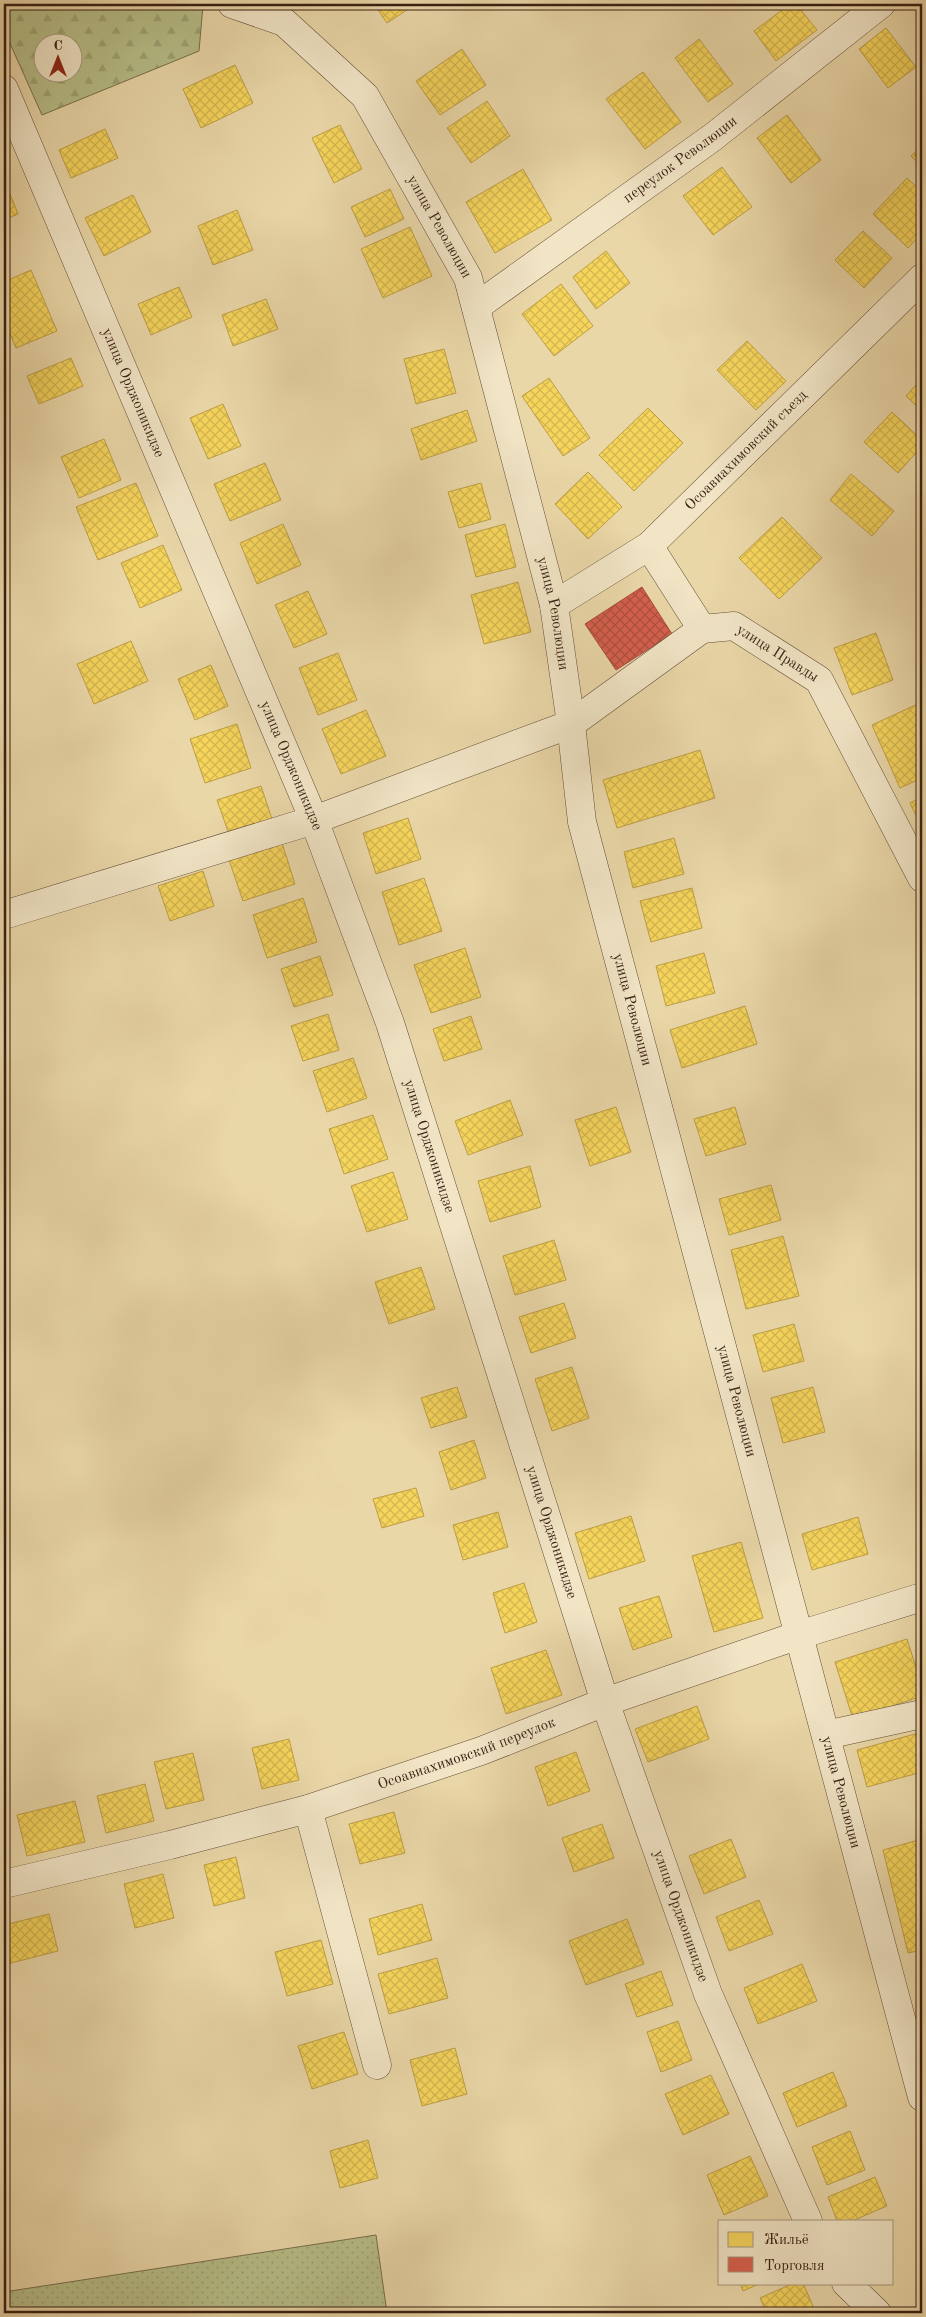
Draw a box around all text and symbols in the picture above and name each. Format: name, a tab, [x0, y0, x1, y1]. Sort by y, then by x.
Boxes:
north arrow	[32, 32, 82, 82]
text: С	[53, 39, 63, 53]
street label: переулок Революции	[621, 113, 740, 206]
street label: улица Революции	[404, 173, 474, 281]
street label: улица Орджоникидзе	[99, 326, 167, 460]
street label: Осоавиахимовский съезд	[682, 387, 811, 514]
street label: улица Революции	[534, 555, 571, 671]
street label: улица Правды	[734, 622, 821, 685]
street label: улица Орджоникидзе	[257, 699, 325, 832]
street label: улица Революции	[610, 952, 654, 1067]
street label: улица Орджоникидзе	[401, 1078, 457, 1215]
street label: улица Революции	[714, 1343, 759, 1459]
street label: улица Орджоникидзе	[523, 1464, 579, 1601]
street label: Осоавиахимовский переулок	[376, 1715, 558, 1793]
street label: улица Революции	[819, 1735, 863, 1850]
street label: улица Орджоникидзе	[650, 1848, 711, 1984]
legend	[718, 2220, 894, 2284]
text: Жильё	[764, 2233, 809, 2248]
text: Торговля	[764, 2259, 825, 2274]

